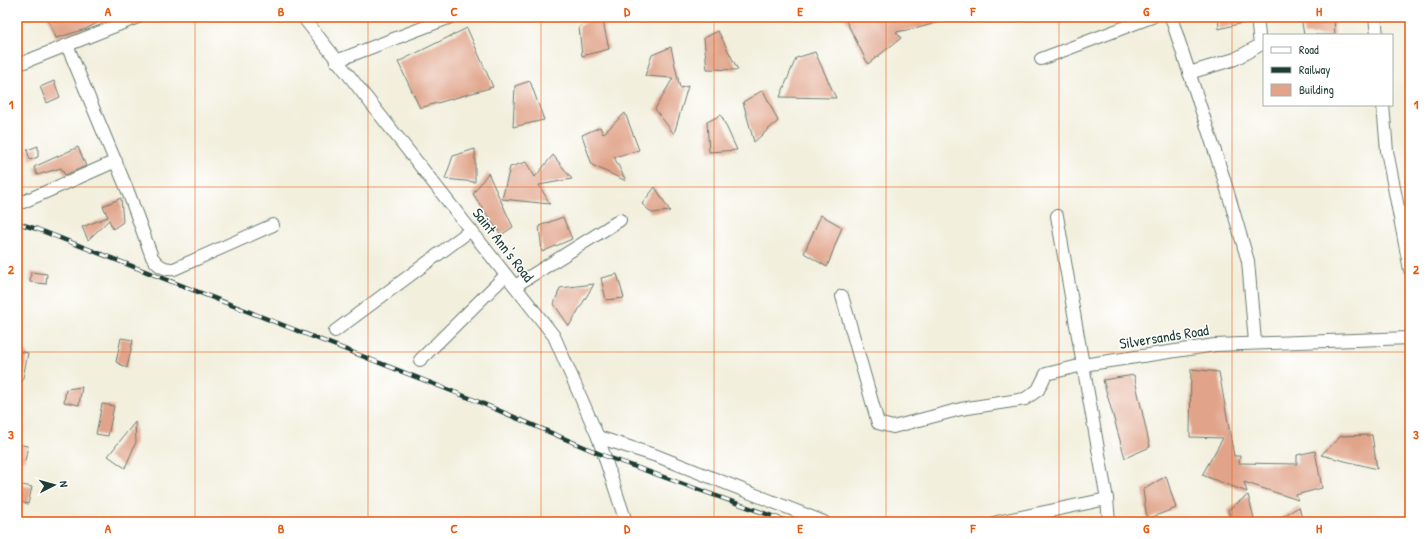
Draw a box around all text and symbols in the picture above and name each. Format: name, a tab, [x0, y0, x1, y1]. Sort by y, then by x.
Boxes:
text: A	[105, 2, 112, 20]
text: B	[278, 2, 285, 20]
text: C	[450, 2, 458, 20]
text: D	[624, 2, 631, 20]
text: E	[797, 2, 803, 20]
text: F	[970, 2, 977, 20]
text: G	[1143, 2, 1150, 20]
text: H	[1316, 2, 1322, 20]
legend	[1263, 34, 1393, 106]
text: Road	[1299, 41, 1319, 58]
text: Railway	[1299, 61, 1330, 78]
text: Building	[1299, 81, 1334, 98]
text: 1	[9, 95, 14, 113]
text: 1	[1414, 95, 1419, 113]
street label: Saint Ann's Road	[468, 203, 539, 286]
text: 2	[8, 260, 15, 278]
text: 2	[1413, 260, 1420, 278]
street label: Silversands Road	[1118, 319, 1210, 354]
text: 3	[8, 425, 14, 443]
text: 3	[1413, 425, 1419, 443]
north arrow	[34, 465, 74, 505]
text: N	[57, 480, 71, 488]
text: A	[105, 519, 112, 537]
text: B	[278, 519, 285, 537]
text: C	[450, 519, 458, 537]
text: D	[624, 519, 631, 537]
text: E	[797, 519, 803, 537]
text: F	[970, 519, 977, 537]
text: G	[1143, 519, 1150, 537]
text: H	[1316, 519, 1322, 537]

